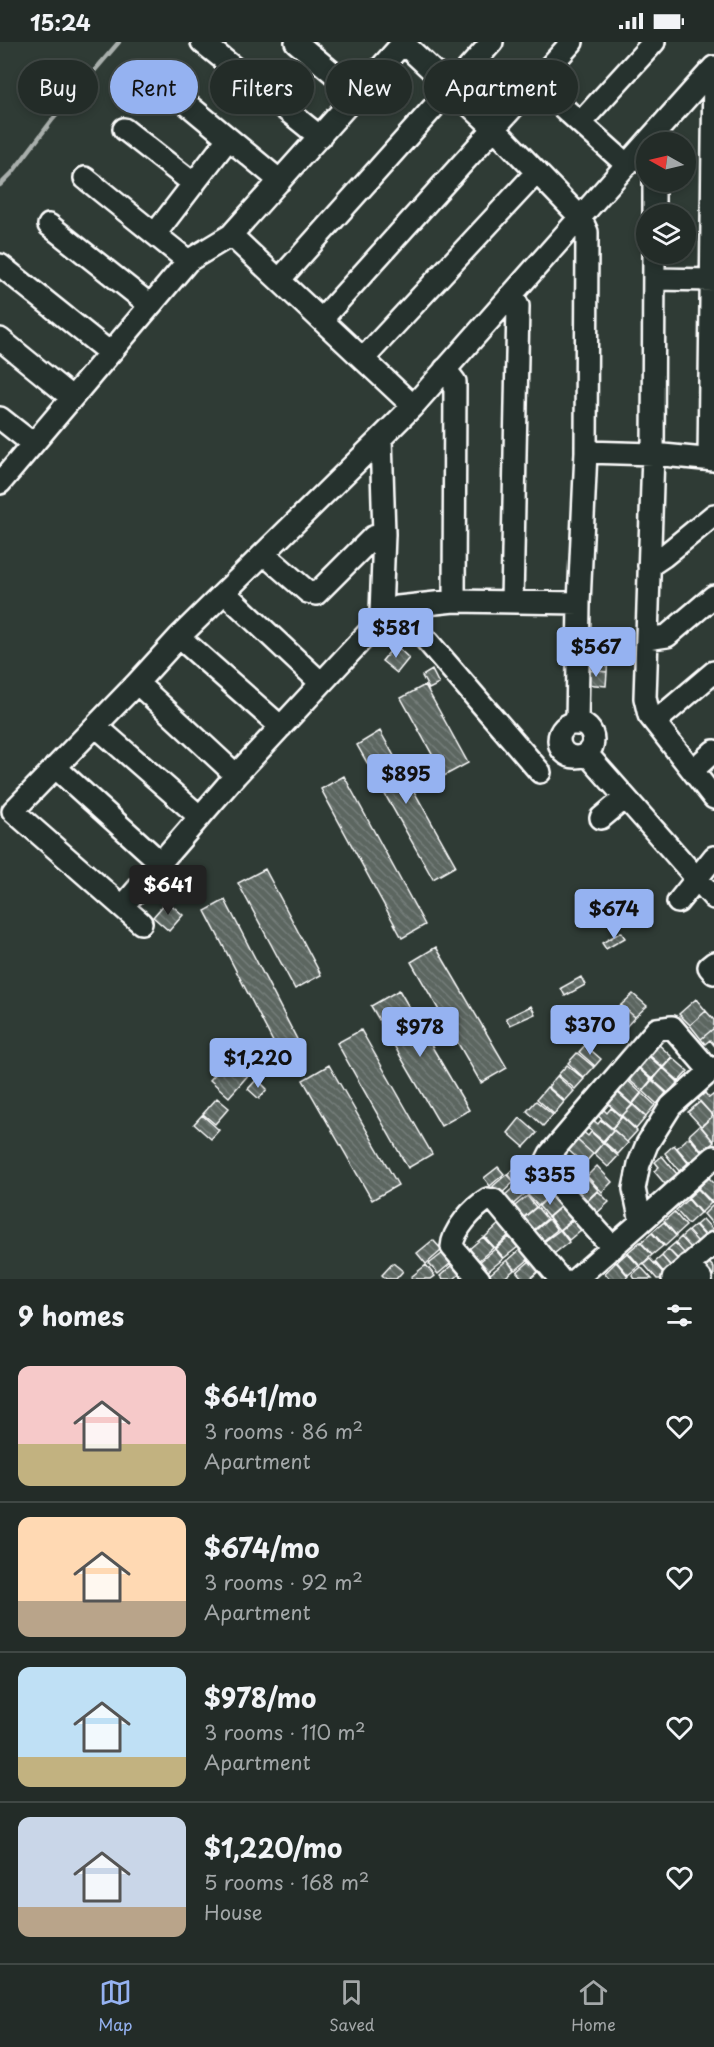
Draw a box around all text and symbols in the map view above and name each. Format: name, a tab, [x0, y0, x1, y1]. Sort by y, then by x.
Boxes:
text: 15:24	[30, 5, 91, 38]
chip: Buy	[18, 60, 98, 114]
chip: Rent	[110, 60, 198, 114]
chip: Filters	[210, 60, 314, 114]
chip: New	[326, 60, 412, 114]
chip: Apartment	[424, 60, 578, 114]
north arrow	[636, 132, 696, 192]
map controls	[636, 132, 696, 264]
button: layers	[636, 204, 696, 264]
pin: $581	[360, 608, 432, 659]
text: $581	[372, 612, 420, 642]
pin: $567	[560, 627, 632, 678]
text: $567	[571, 631, 621, 661]
pin: $895	[370, 754, 442, 805]
text: $895	[381, 758, 431, 788]
pin: $641	[132, 865, 204, 916]
text: $641	[143, 869, 193, 899]
pin: $674	[578, 889, 650, 940]
text: $674	[589, 893, 639, 923]
pin: $370	[554, 1005, 626, 1056]
pin: $978	[384, 1007, 456, 1058]
text: $370	[564, 1009, 616, 1039]
text: $978	[396, 1011, 444, 1041]
pin: $1,220	[209, 1038, 307, 1089]
text: $1,220	[224, 1042, 292, 1072]
pin: $355	[514, 1155, 586, 1206]
text: $355	[524, 1159, 576, 1189]
text: 9 homes	[18, 1296, 124, 1335]
icon: filters	[663, 1299, 696, 1332]
text: $641/mo	[204, 1377, 317, 1416]
icon: home	[66, 1390, 138, 1462]
icon: heart	[663, 1410, 696, 1443]
text: 3 rooms · 86 m²	[204, 1416, 363, 1446]
text: Apartment	[204, 1446, 311, 1476]
text: $674/mo	[204, 1528, 320, 1567]
icon: home	[66, 1541, 138, 1613]
icon: heart	[663, 1561, 696, 1594]
text: 3 rooms · 92 m²	[204, 1567, 363, 1597]
text: Apartment	[204, 1597, 311, 1627]
text: $978/mo	[204, 1678, 316, 1717]
icon: home	[66, 1691, 138, 1763]
icon: heart	[663, 1711, 696, 1744]
text: 3 rooms · 110 m²	[204, 1717, 366, 1747]
text: Apartment	[204, 1747, 311, 1777]
text: $1,220/mo	[204, 1828, 342, 1867]
icon: home	[66, 1841, 138, 1913]
icon: heart	[663, 1861, 696, 1894]
text: 5 rooms · 168 m²	[204, 1867, 369, 1897]
text: House	[204, 1897, 263, 1927]
tab: Map	[98, 1976, 133, 2036]
tab: Saved	[329, 1976, 375, 2036]
tab: Home	[571, 1976, 616, 2036]

